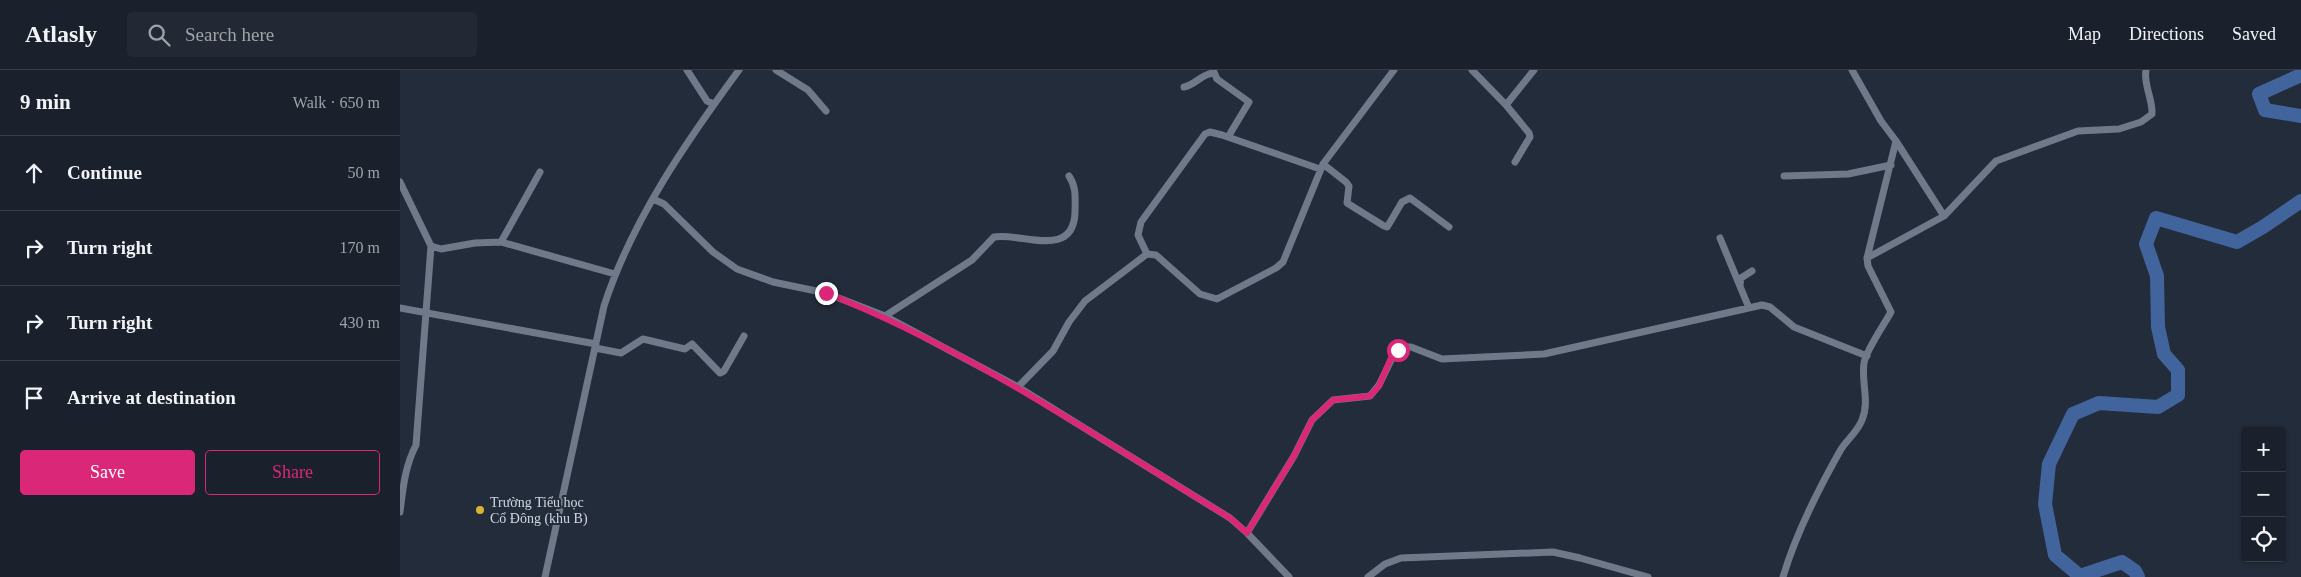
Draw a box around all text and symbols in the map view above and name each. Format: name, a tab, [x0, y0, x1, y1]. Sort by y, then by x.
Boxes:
search box	[127, 12, 477, 57]
text: Atlasly	[25, 21, 97, 47]
icon: search	[145, 21, 173, 49]
text: Search here	[185, 24, 274, 45]
text: Map	[2068, 24, 2101, 44]
text: Directions	[2129, 24, 2204, 44]
text: Saved	[2232, 24, 2276, 44]
text: 9 min	[20, 90, 71, 114]
text: Walk · 650 m	[293, 94, 380, 111]
icon: ahead	[20, 159, 48, 187]
text: Continue	[67, 162, 142, 183]
text: 50 m	[348, 164, 380, 181]
icon: right	[20, 234, 48, 262]
text: Turn right	[67, 237, 152, 258]
text: 170 m	[340, 239, 380, 256]
route end	[815, 282, 838, 305]
icon: right	[20, 309, 48, 337]
text: Turn right	[67, 312, 152, 333]
text: 430 m	[340, 314, 380, 331]
route start	[1387, 339, 1410, 362]
icon: arrive	[20, 384, 48, 412]
text: Arrive at destination	[67, 387, 236, 408]
map controls	[2241, 427, 2286, 562]
button: +	[2241, 427, 2286, 472]
button: Save	[20, 450, 195, 495]
button: Share	[205, 450, 380, 495]
button: −	[2241, 472, 2286, 517]
place label: Trường Tiểu học Cổ Đông (khu B)	[490, 495, 588, 527]
marker: Trường Tiểu học Cổ Đông (khu B)	[474, 504, 486, 516]
button: locate	[2241, 517, 2286, 562]

